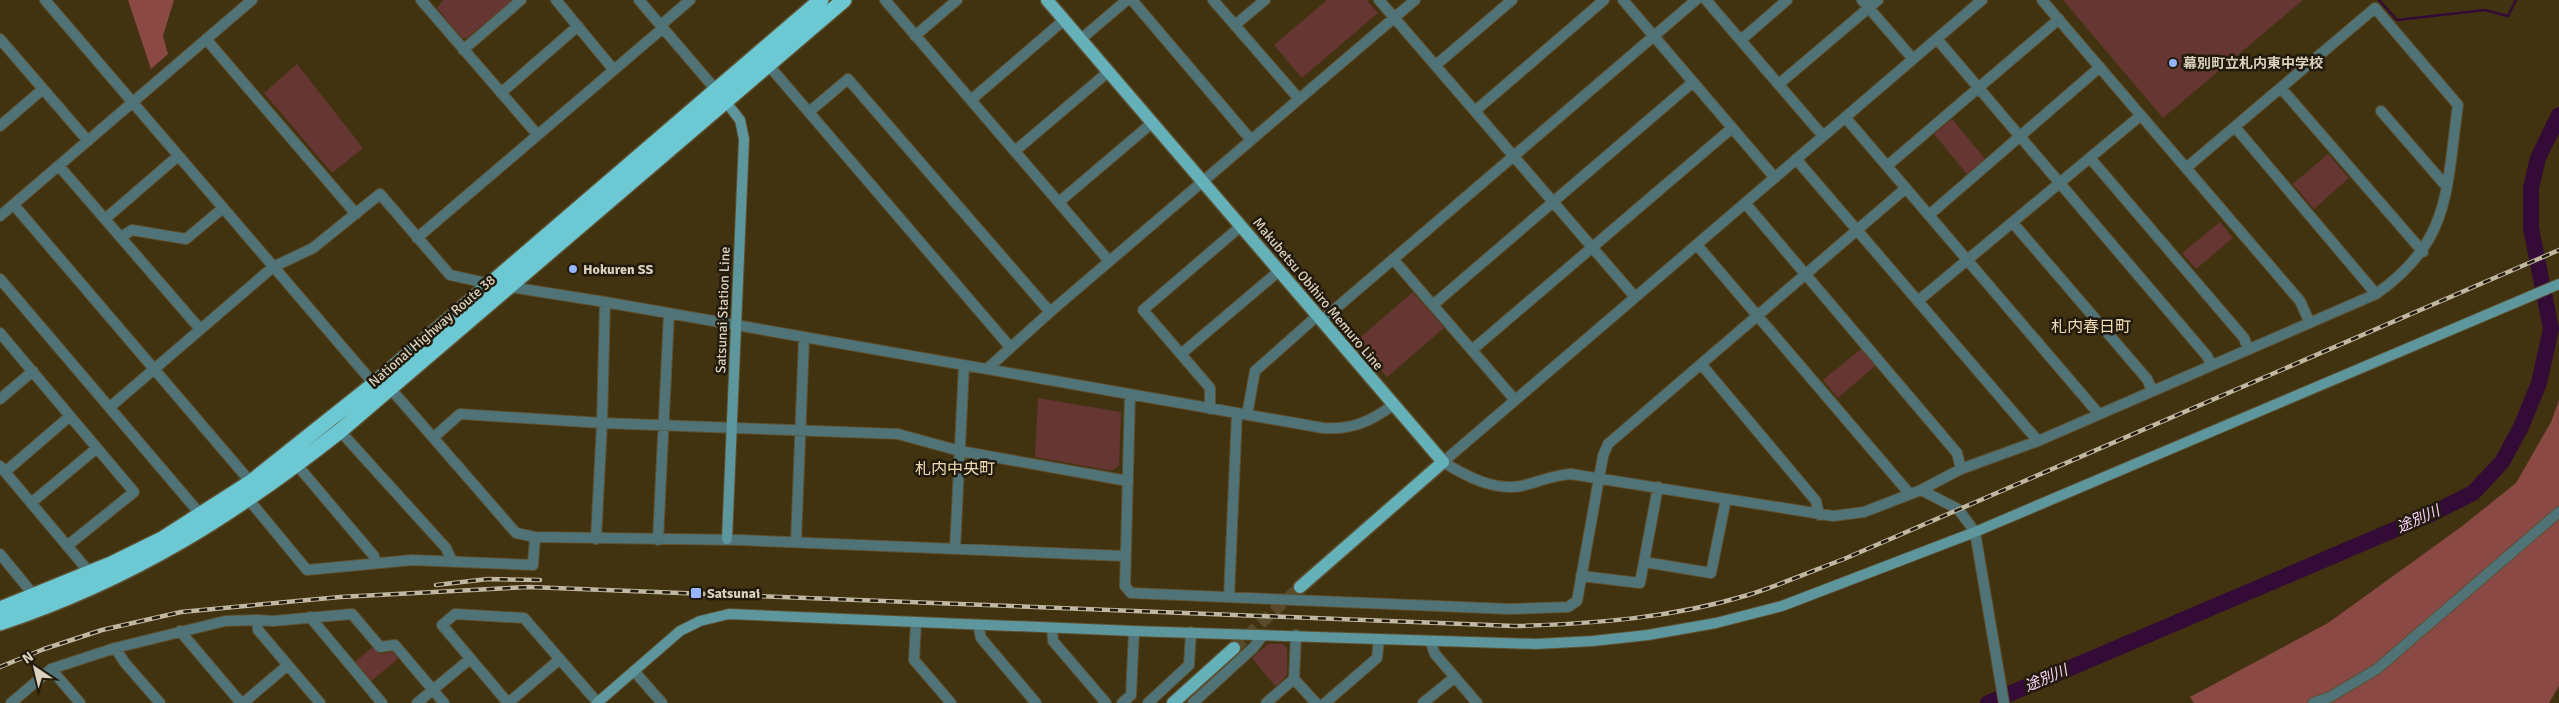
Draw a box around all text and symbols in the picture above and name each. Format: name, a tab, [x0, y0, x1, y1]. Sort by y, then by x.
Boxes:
place label: 幕別町立札内東中学校	[2183, 55, 2323, 72]
marker: 幕別町立札内東中学校	[2167, 57, 2179, 69]
street label: Makubetsu Obihiro Memuro Line	[1249, 214, 1387, 374]
street label: Satsunai Station Line	[712, 246, 734, 374]
place label: Hokuren SS	[583, 261, 654, 278]
marker: Hokuren SS	[567, 263, 579, 275]
street label: National Highway Route 38	[365, 271, 499, 391]
district label: 札内春日町	[2051, 317, 2131, 337]
district label: 札内中央町	[915, 459, 995, 479]
water label: 途別川	[2394, 501, 2444, 536]
place label: Satsunai	[707, 585, 760, 602]
marker: Satsunai	[689, 586, 703, 600]
north arrow	[10, 643, 60, 693]
text: N	[19, 648, 37, 668]
water label: 途別川	[2022, 660, 2072, 695]

